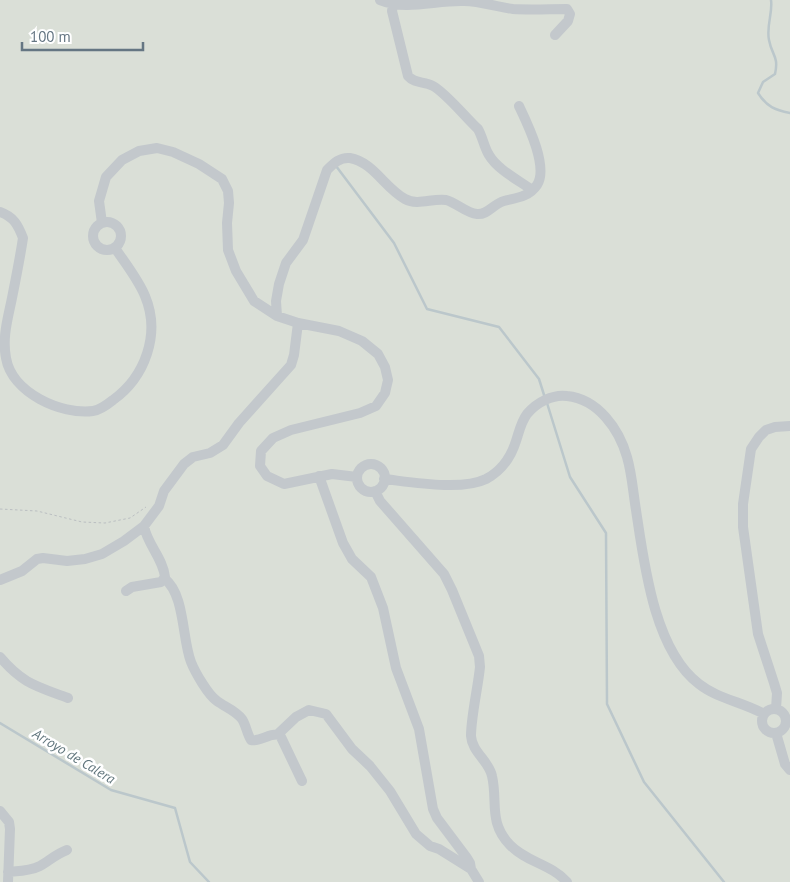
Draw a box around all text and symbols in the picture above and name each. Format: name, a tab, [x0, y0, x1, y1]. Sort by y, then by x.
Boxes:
scale bar	[22, 20, 144, 52]
text: 100 m	[30, 27, 71, 46]
water label: Arroyo de Calera	[29, 724, 119, 788]

